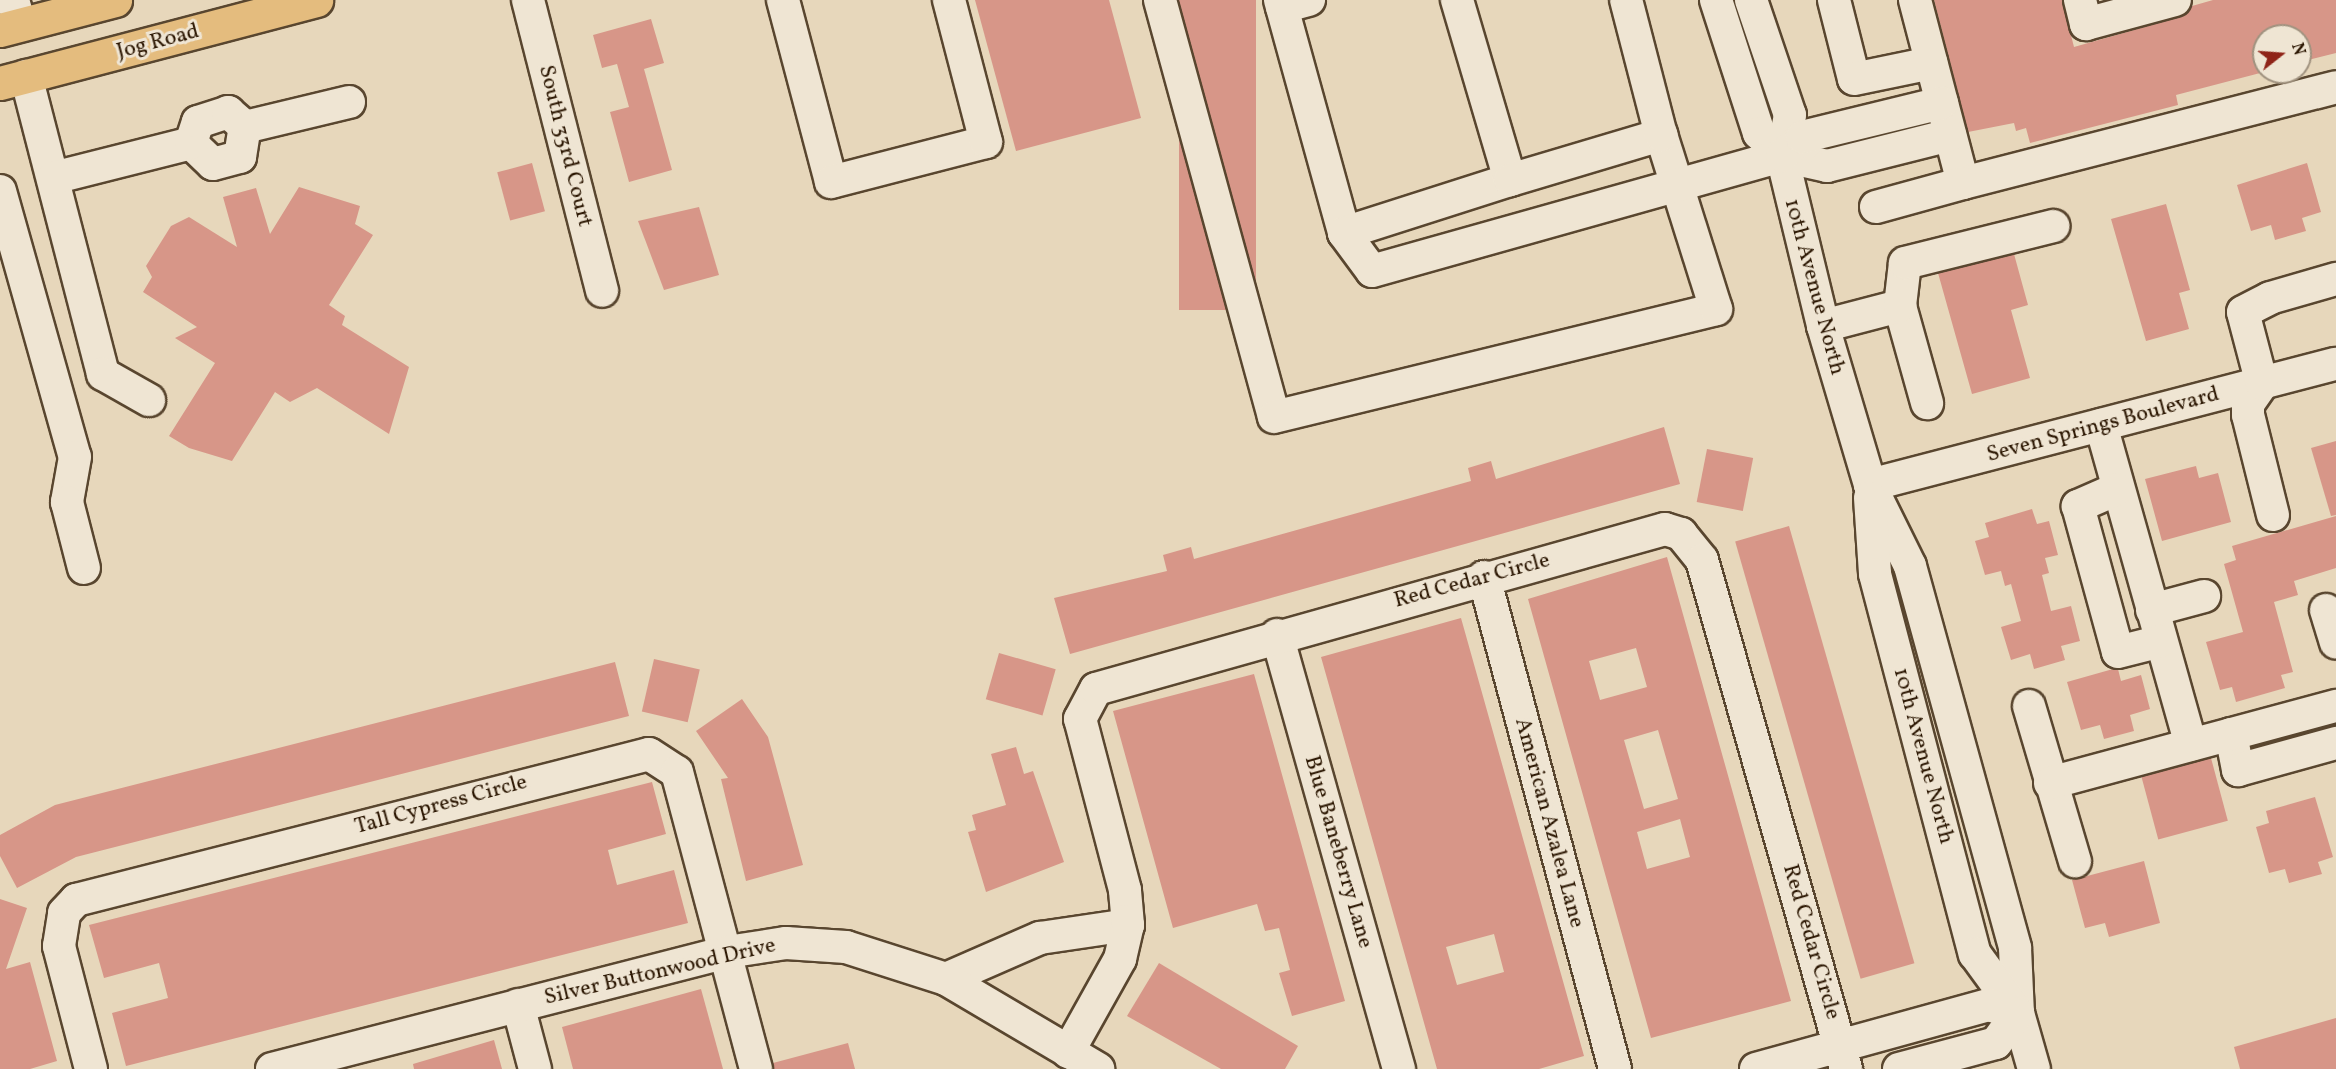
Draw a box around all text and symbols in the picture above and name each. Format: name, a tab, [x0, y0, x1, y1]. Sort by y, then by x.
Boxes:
street label: Jog Road	[114, 18, 202, 66]
north arrow	[2252, 24, 2312, 84]
text: N	[2285, 41, 2310, 58]
street label: South 33rd Court	[532, 63, 598, 229]
street label: 10th Avenue North	[1778, 196, 1850, 378]
street label: Seven Springs Boulevard	[1984, 381, 2222, 469]
street label: Red Cedar Circle	[1391, 548, 1553, 614]
street label: 10th Avenue North	[1887, 665, 1959, 847]
street label: American Azalea Lane	[1508, 715, 1590, 931]
street label: Blue Baneberry Lane	[1298, 752, 1378, 952]
street label: Tall Cypress Circle	[352, 769, 530, 841]
street label: Red Cedar Circle	[1776, 861, 1846, 1023]
street label: Silver Buttonwood Drive	[542, 933, 778, 1011]

